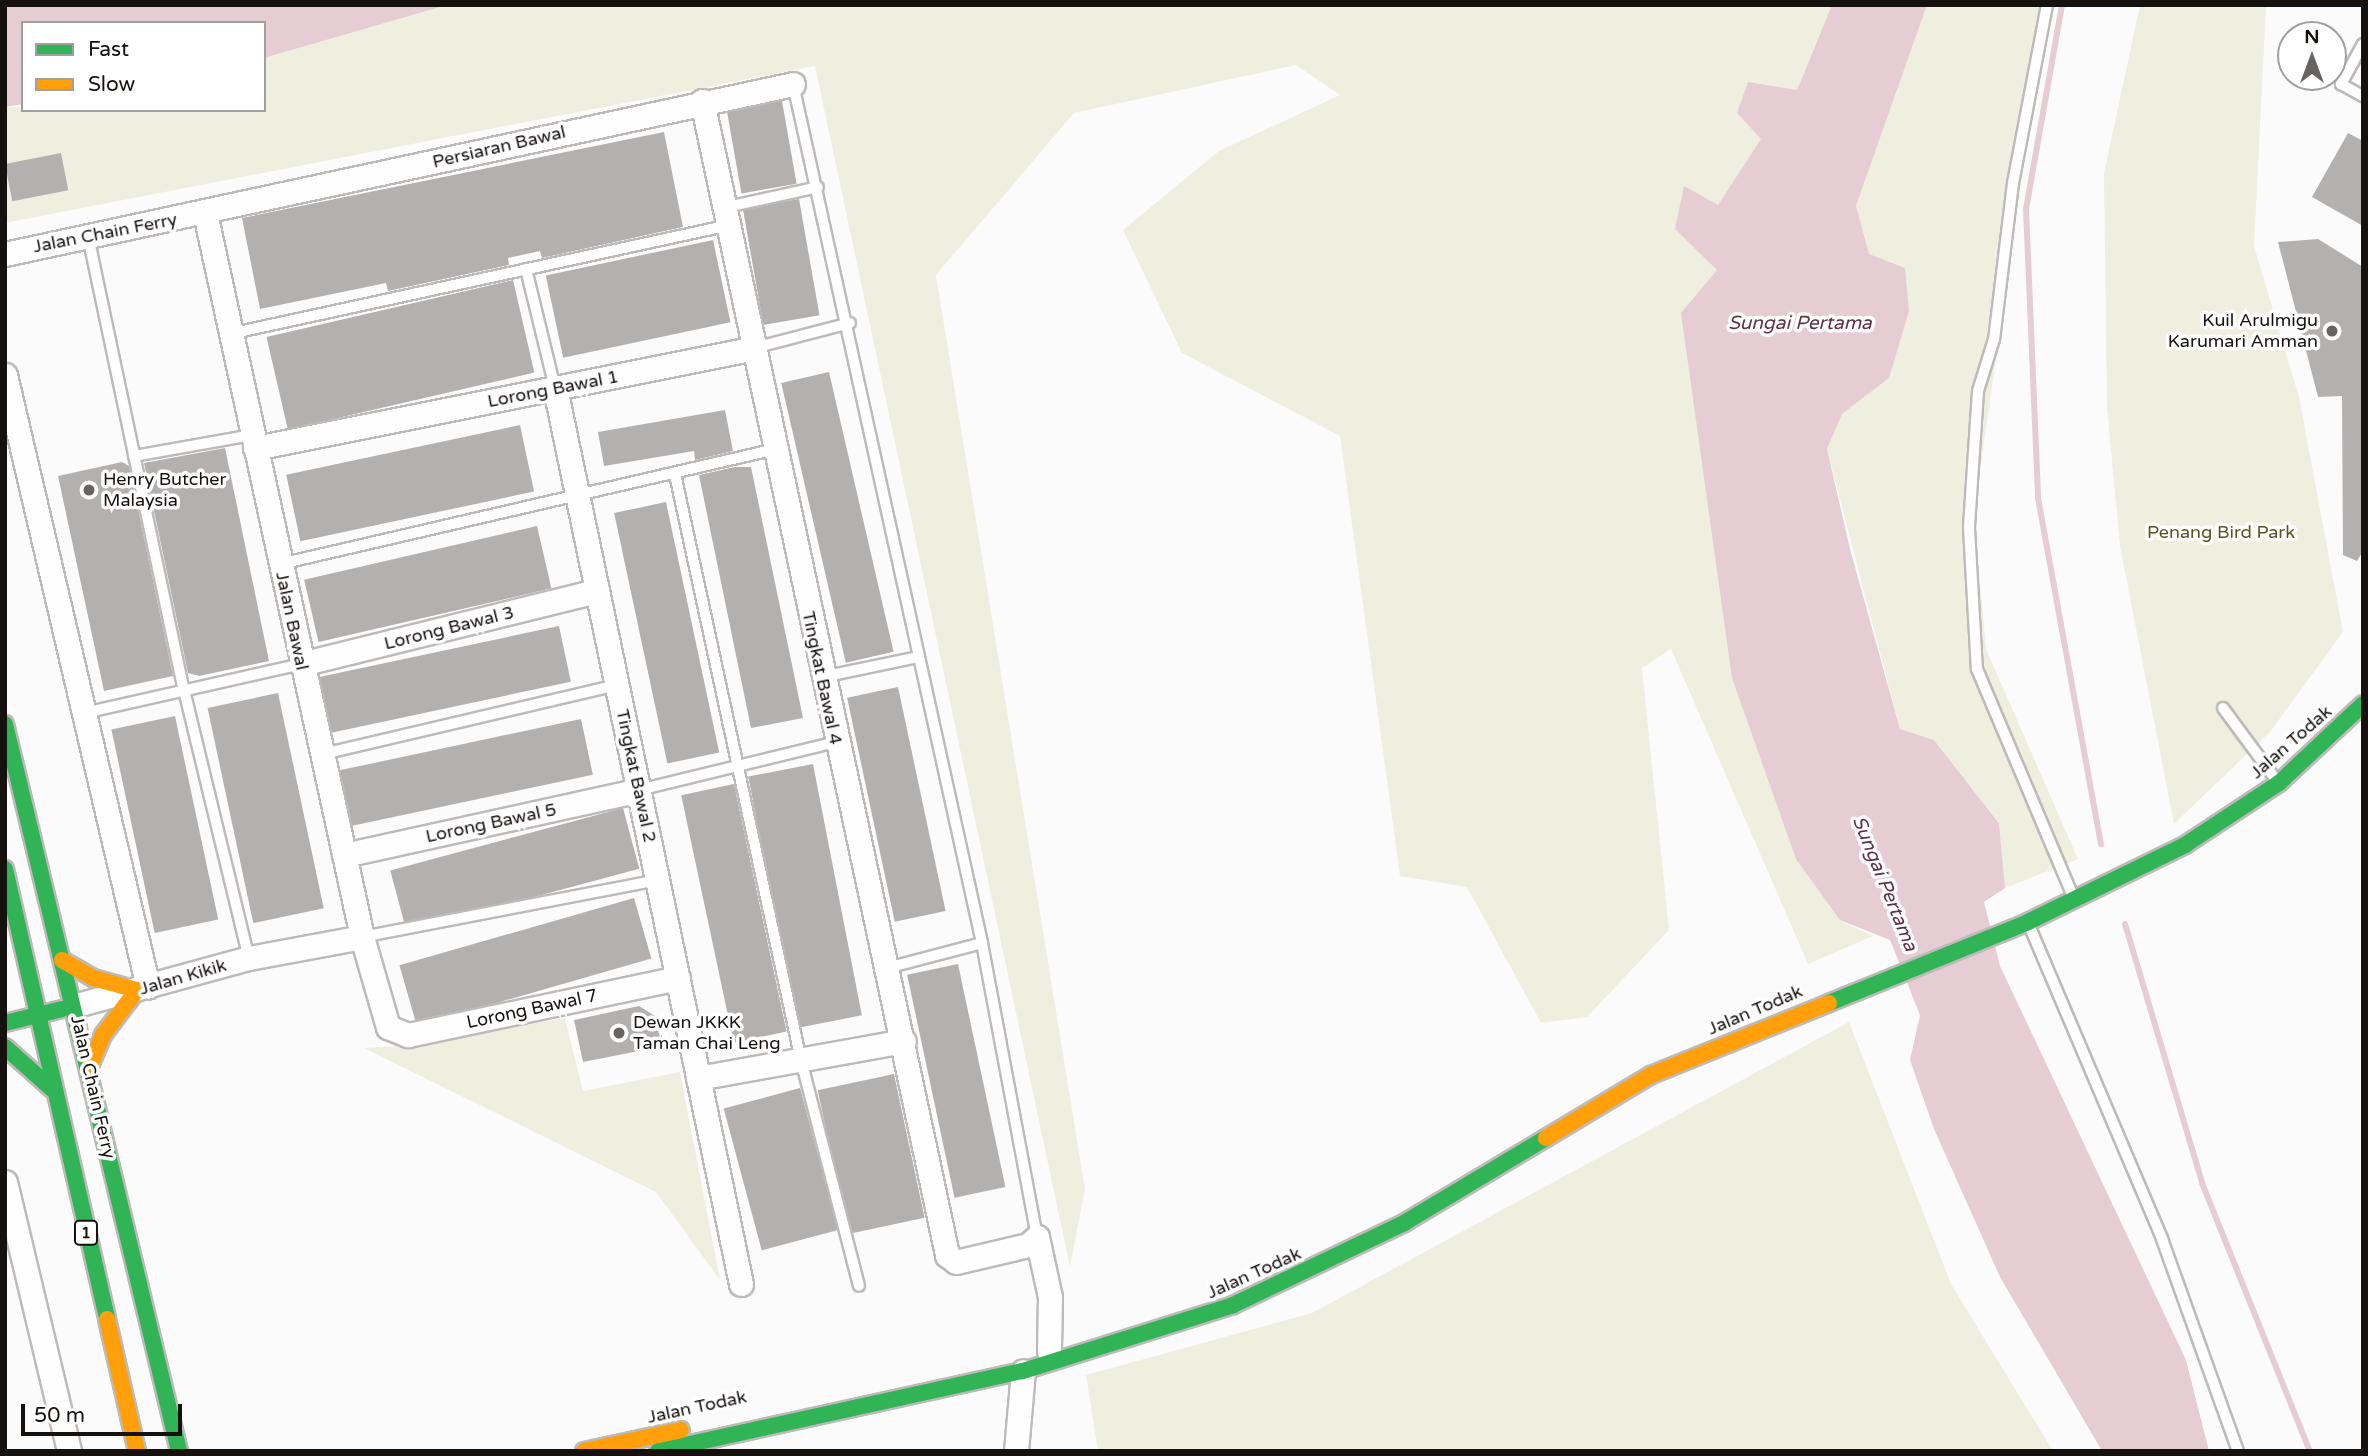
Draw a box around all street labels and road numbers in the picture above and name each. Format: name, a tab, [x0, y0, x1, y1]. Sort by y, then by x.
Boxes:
street label: Persiaran Bawal	[430, 121, 568, 173]
street label: Jalan Chain Ferry	[31, 208, 179, 258]
street label: Lorong Bawal 1	[486, 366, 620, 412]
street label: Jalan Bawal	[271, 570, 313, 672]
street label: Lorong Bawal 3	[382, 601, 516, 655]
street label: Tingkat Bawal 4	[797, 609, 847, 747]
street label: Jalan Todak	[2246, 701, 2336, 783]
street label: Tingkat Bawal 2	[611, 707, 661, 845]
street label: Lorong Bawal 5	[424, 799, 558, 847]
street label: Jalan Kikik	[137, 954, 229, 1000]
street label: Jalan Todak	[1704, 980, 1806, 1040]
street label: Lorong Bawal 7	[465, 985, 599, 1033]
street label: Jalan Chain Ferry	[66, 1013, 120, 1161]
road number: 1	[74, 1220, 98, 1246]
street label: Jalan Todak	[1204, 1243, 1304, 1303]
street label: Jalan Todak	[645, 1386, 749, 1428]

